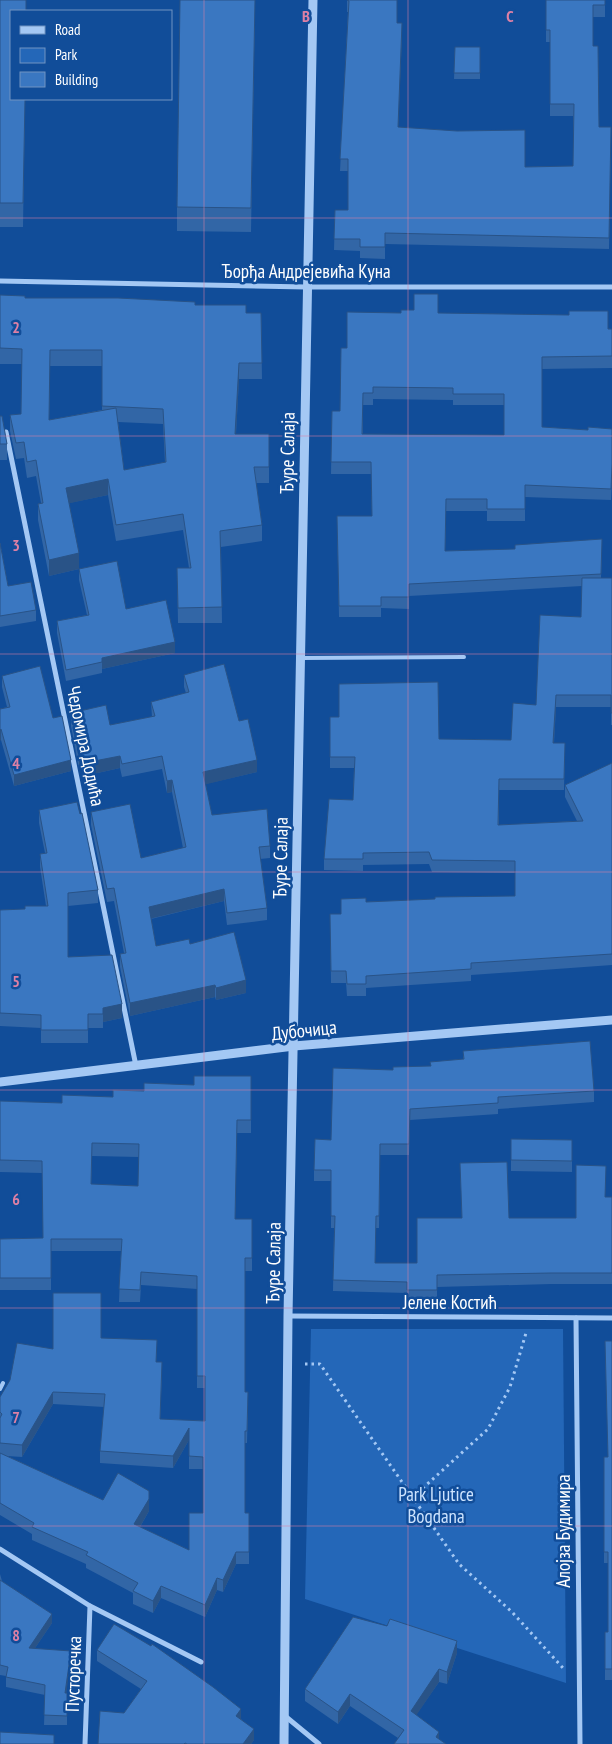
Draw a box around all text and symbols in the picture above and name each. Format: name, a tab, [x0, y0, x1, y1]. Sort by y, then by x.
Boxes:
text: B	[302, 6, 310, 26]
text: C	[506, 6, 514, 26]
legend	[10, 10, 172, 100]
text: Road	[55, 20, 81, 39]
text: Park	[55, 45, 77, 64]
text: Building	[55, 70, 98, 89]
street label: Ђорђа Андрејевића Куна	[221, 259, 391, 283]
text: 2	[12, 317, 20, 337]
street label: Ђуре Салаја	[274, 412, 300, 494]
text: 3	[12, 535, 20, 555]
street label: Чедомира Додића	[62, 684, 110, 808]
text: 4	[12, 753, 20, 773]
street label: Ђуре Салаја	[267, 817, 293, 899]
text: 5	[12, 971, 20, 991]
street label: Дубочица	[270, 1015, 338, 1045]
text: 6	[12, 1189, 20, 1209]
street label: Ђуре Салаја	[260, 1222, 286, 1304]
street label: Јелене Костић	[402, 1290, 497, 1314]
text: 7	[12, 1407, 20, 1427]
street label: Алојза Будимира	[551, 1474, 575, 1588]
park label: Park Ljutice Bogdana	[398, 1482, 474, 1528]
text: 8	[12, 1625, 20, 1645]
street label: Пусторечка	[60, 1635, 86, 1713]

